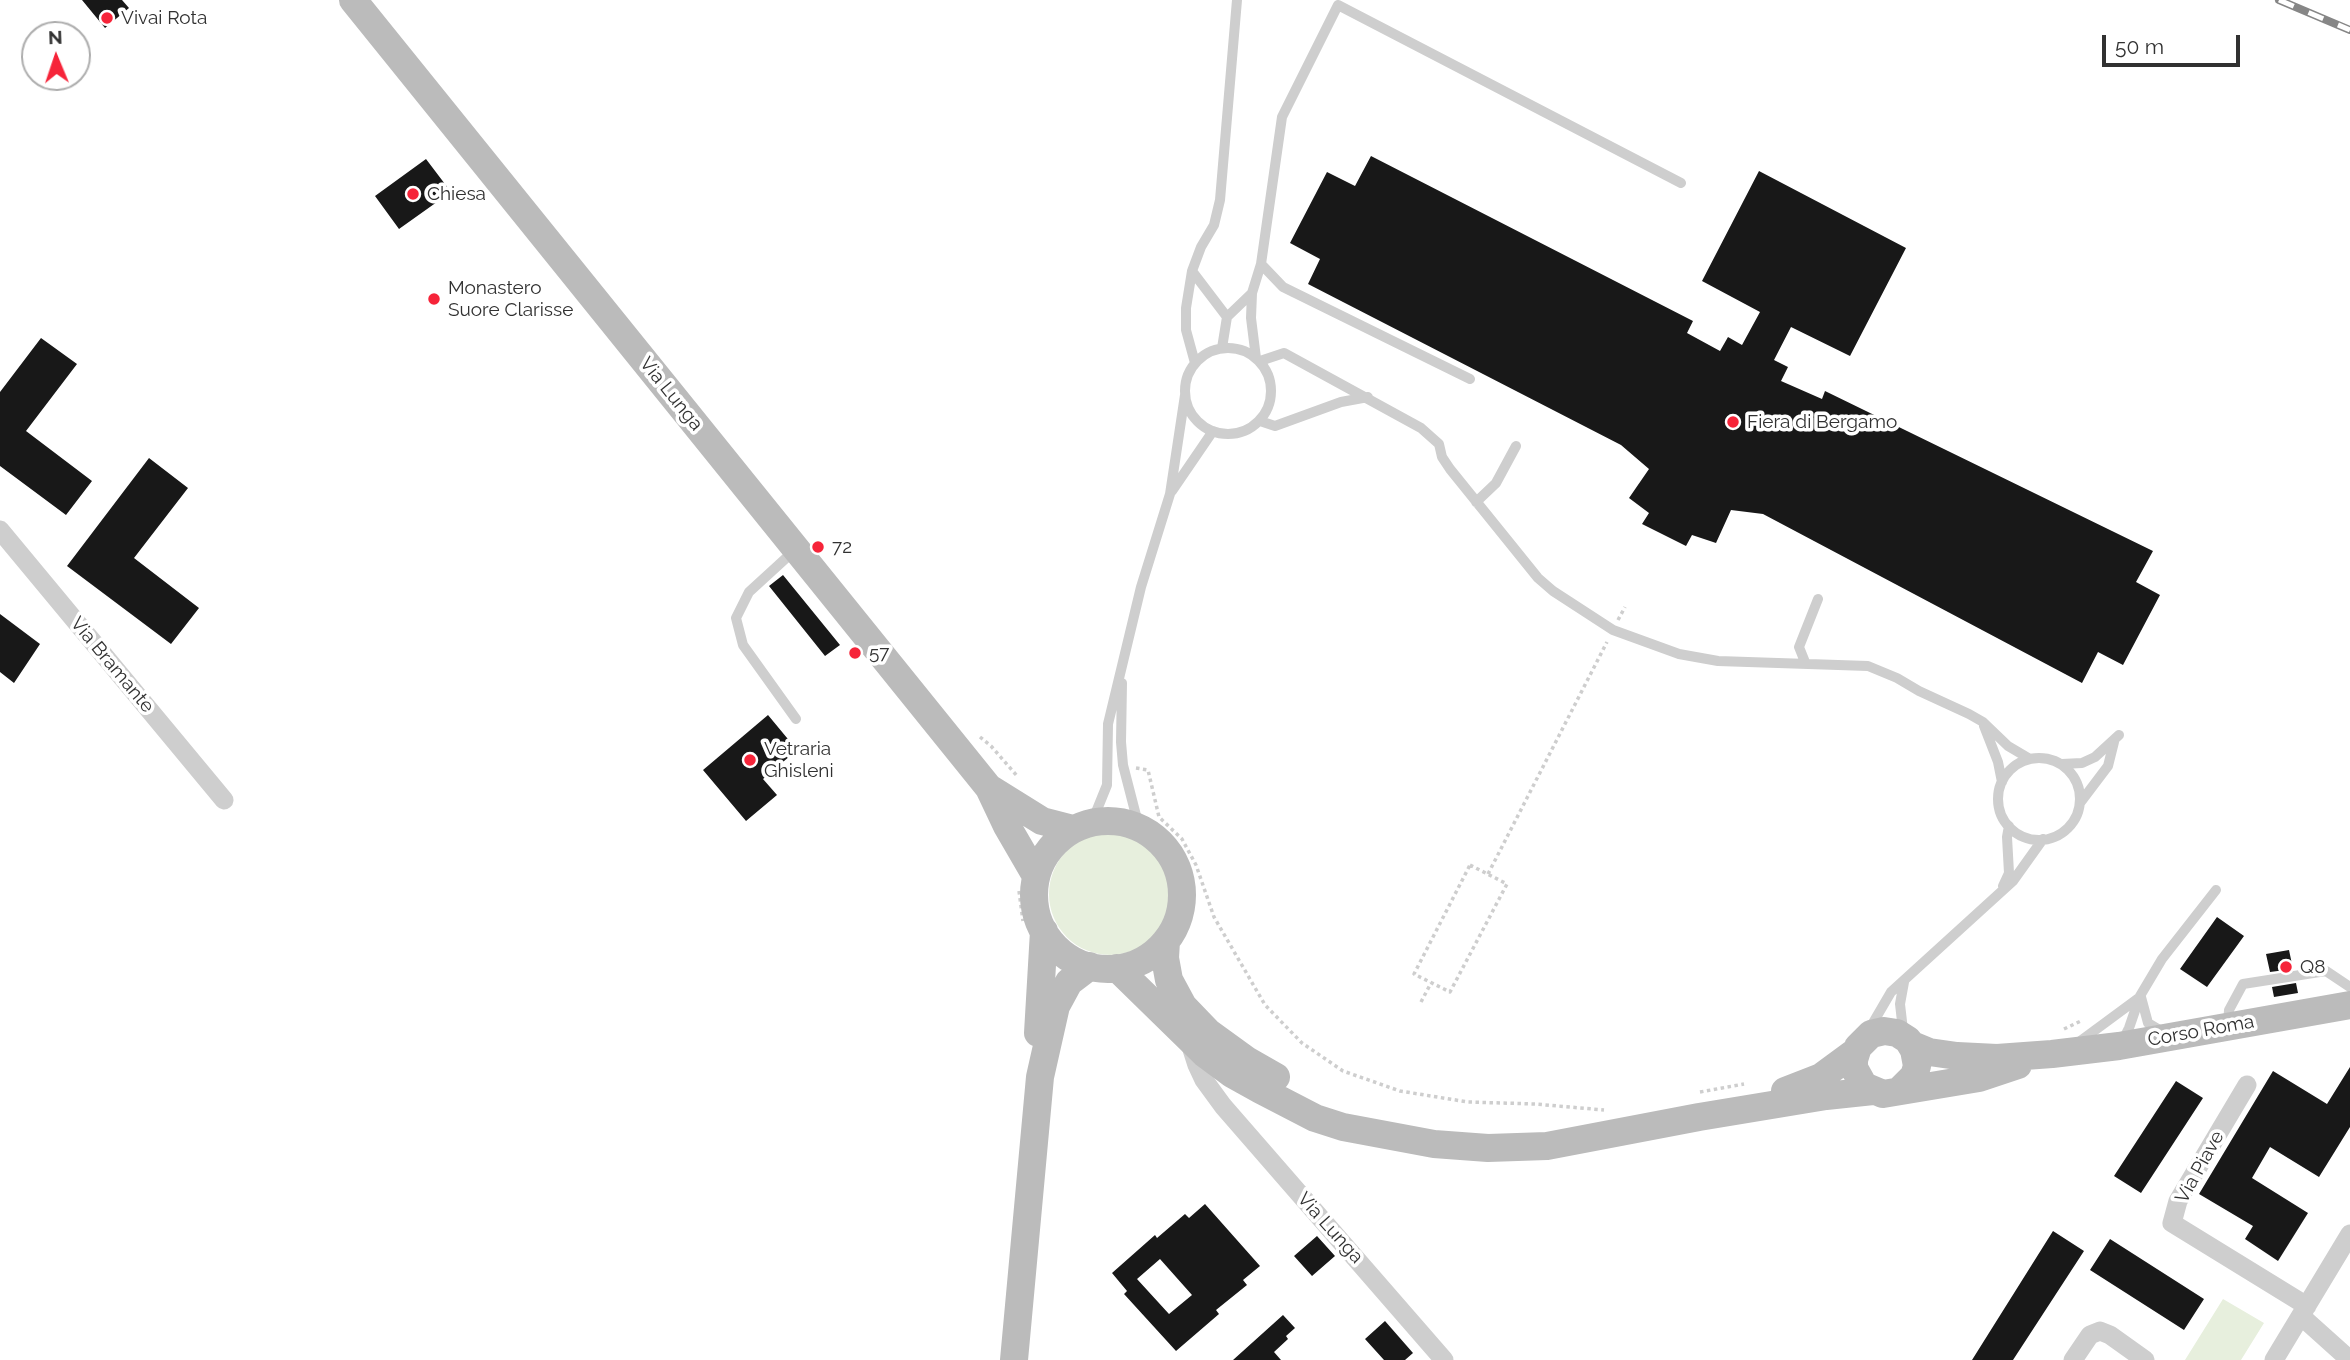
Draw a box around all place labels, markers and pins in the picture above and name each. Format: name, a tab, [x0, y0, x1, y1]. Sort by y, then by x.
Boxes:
place label: Vivai Rota	[121, 7, 207, 29]
marker: Vivai Rota	[99, 10, 115, 26]
place label: Chiesa	[427, 183, 486, 205]
marker: Chiesa	[405, 186, 421, 202]
place label: Monastero Suore Clarisse	[448, 277, 573, 321]
marker: Monastero Suore Clarisse	[426, 291, 442, 307]
place label: Fiera di Bergamo	[1747, 411, 1897, 433]
marker: Fiera di Bergamo	[1725, 414, 1741, 430]
place label: 72	[832, 536, 852, 558]
marker: 72	[810, 539, 826, 555]
place label: 57	[869, 642, 889, 664]
marker: 57	[847, 645, 863, 661]
place label: Vetraria Ghisleni	[764, 738, 834, 782]
marker: Vetraria Ghisleni	[742, 752, 758, 768]
place label: Q8	[2300, 956, 2325, 978]
marker: Q8	[2278, 959, 2294, 975]

